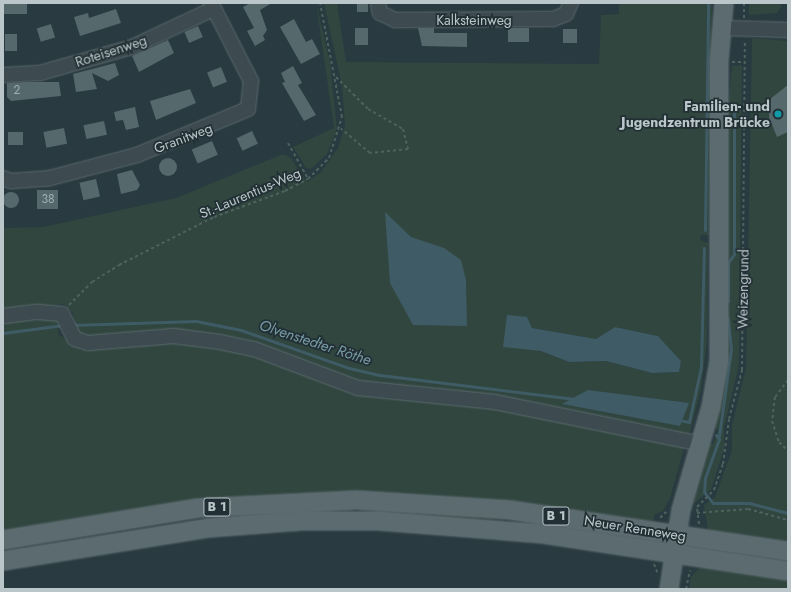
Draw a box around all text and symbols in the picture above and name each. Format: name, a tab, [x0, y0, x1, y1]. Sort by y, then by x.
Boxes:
street label: Kalksteinweg	[436, 12, 512, 28]
street label: Roteisenweg	[73, 32, 149, 70]
house number: 2	[14, 84, 20, 98]
place label: Familien- und Jugendzentrum Brücke	[621, 98, 770, 130]
marker: Familien- und Jugendzentrum Brücke	[773, 109, 783, 119]
street label: Granitweg	[151, 119, 215, 157]
street label: St.-Laurentius-Weg	[197, 164, 303, 222]
house number: 38	[41, 193, 55, 207]
street label: Weizengrund	[734, 249, 752, 329]
water label: Olvenstedter Röthe	[257, 316, 373, 370]
road number: B 1	[203, 496, 231, 518]
road number: B 1	[542, 505, 570, 527]
street label: Neuer Renneweg	[583, 512, 687, 544]

